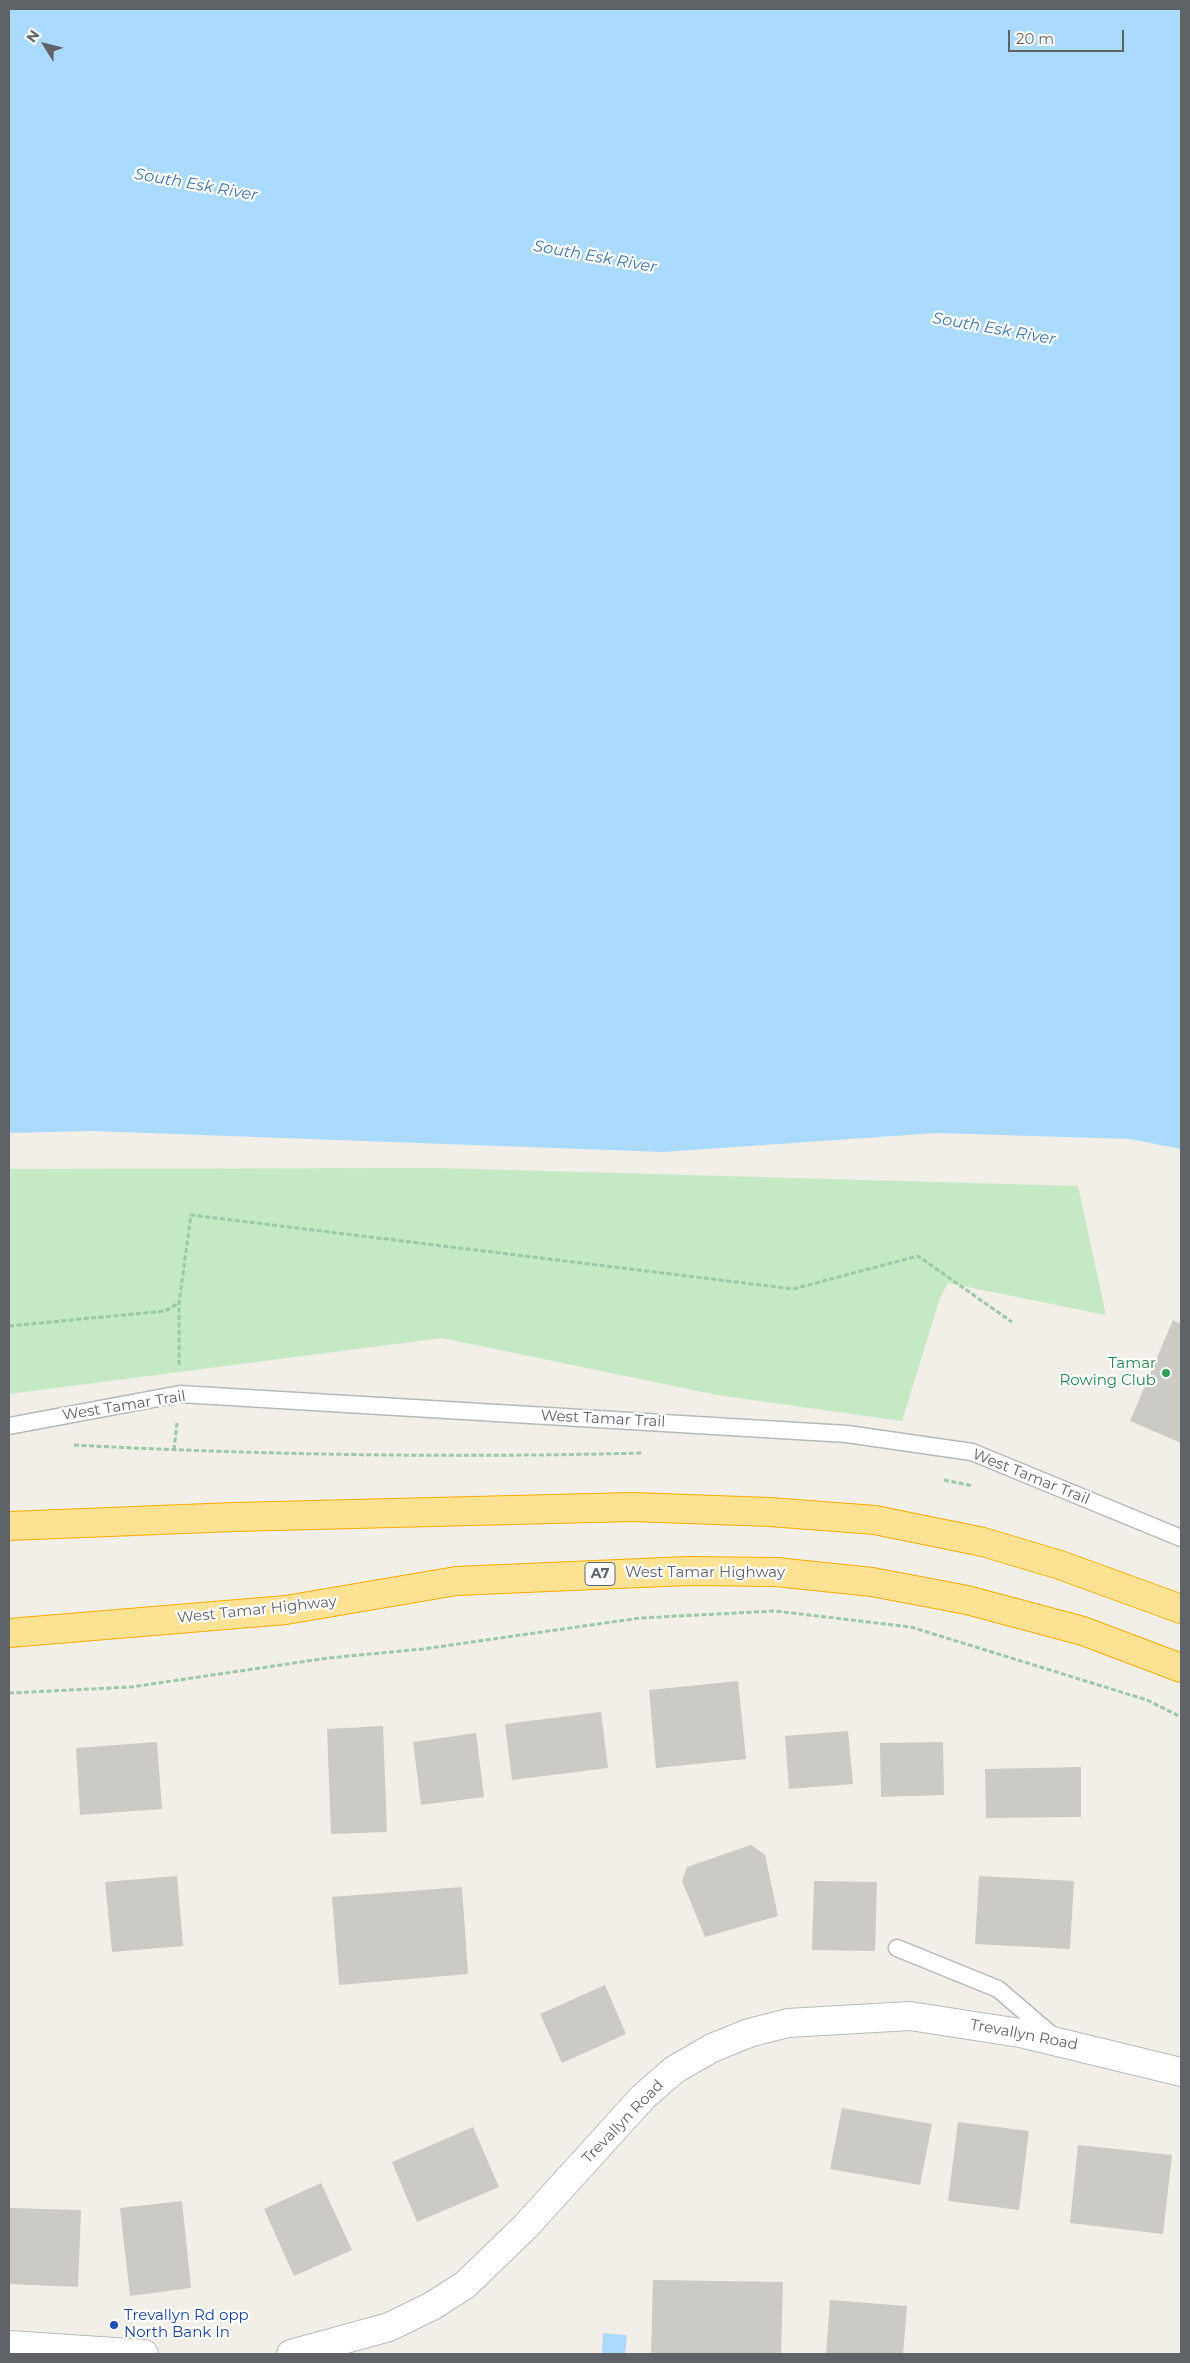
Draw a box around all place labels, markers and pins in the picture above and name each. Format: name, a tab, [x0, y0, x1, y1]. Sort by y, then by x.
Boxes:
place label: Tamar Rowing Club	[1059, 1355, 1156, 1390]
marker: Tamar Rowing Club	[1160, 1367, 1172, 1379]
place label: Trevallyn Rd opp North Bank In	[124, 2307, 249, 2342]
marker: Trevallyn Rd opp North Bank In	[108, 2319, 120, 2331]

